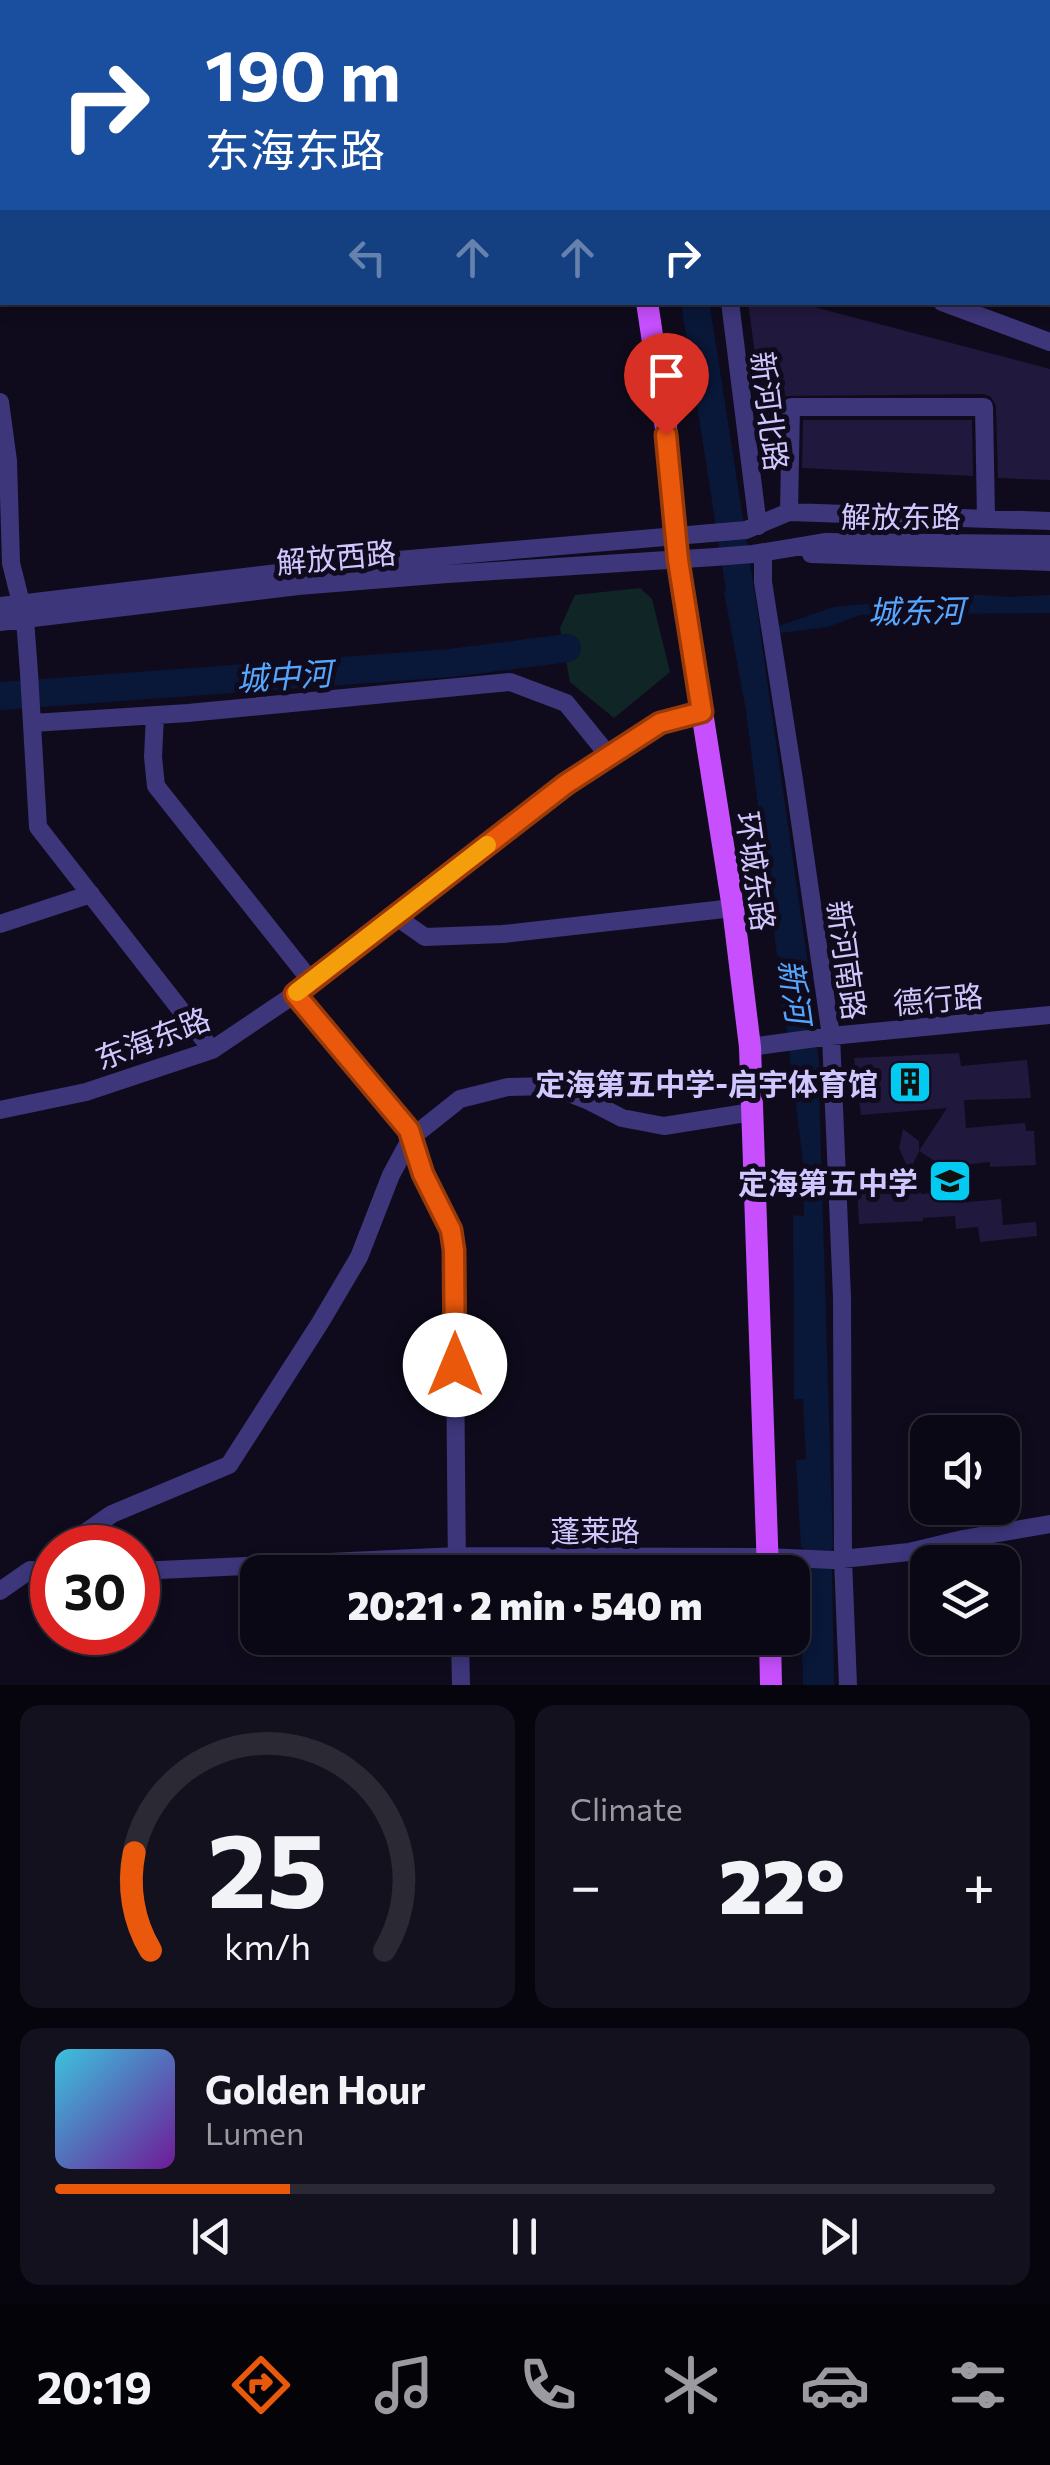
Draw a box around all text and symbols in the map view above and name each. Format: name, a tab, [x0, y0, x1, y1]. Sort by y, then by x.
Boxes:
text: 190 m	[205, 30, 401, 115]
icon: right	[40, 40, 170, 170]
text: 东海东路	[205, 121, 385, 176]
icon: left	[340, 230, 395, 285]
icon: ahead	[445, 230, 500, 285]
icon: ahead	[550, 230, 605, 285]
icon: right	[655, 230, 710, 285]
pin	[624, 333, 709, 436]
icon: arrive	[639, 348, 694, 403]
street label: 新河北路	[745, 349, 797, 473]
street label: 解放东路	[841, 497, 961, 534]
street label: 解放西路	[275, 532, 397, 580]
water label: 城东河	[868, 589, 970, 631]
water label: 城中河	[235, 651, 339, 698]
street label: 环城东路	[730, 809, 784, 933]
street label: 新河南路	[821, 898, 875, 1022]
water label: 新河	[772, 957, 821, 1031]
street label: 德行路	[892, 976, 984, 1020]
street label: 东海东路	[89, 998, 215, 1076]
building icon: 定海第五中学-启宇体育馆	[887, 1059, 933, 1105]
place label: 定海第五中学-启宇体育馆	[535, 1064, 878, 1101]
school or university icon: 定海第五中学	[927, 1158, 973, 1204]
place label: 定海第五中学	[738, 1163, 918, 1200]
position arrow	[403, 1313, 507, 1417]
map controls	[910, 1415, 1020, 1655]
button: sound	[910, 1415, 1020, 1525]
street label: 蓬莱路	[550, 1511, 640, 1548]
speed limit sign: 30	[30, 1525, 160, 1655]
button: layers	[910, 1545, 1020, 1655]
text: 20:21 · 2 min · 540 m	[347, 1581, 703, 1628]
text: Climate	[570, 1788, 683, 1828]
text: 25	[208, 1802, 327, 1929]
text: 22°	[719, 1838, 845, 1929]
text: −	[570, 1850, 601, 1917]
text: +	[963, 1850, 995, 1917]
text: km/h	[224, 1924, 311, 1967]
text: Golden Hour	[205, 2065, 426, 2112]
text: Lumen	[205, 2112, 304, 2152]
icon: previous	[184, 2209, 239, 2264]
icon: pause	[497, 2209, 552, 2264]
icon: next	[811, 2209, 866, 2264]
icon: directions	[226, 2350, 296, 2420]
icon: music	[369, 2350, 439, 2420]
icon: phone	[513, 2350, 583, 2420]
icon: climate	[656, 2350, 726, 2420]
icon: car	[800, 2350, 870, 2420]
icon: filters	[943, 2350, 1013, 2420]
text: 20:19	[37, 2358, 152, 2413]

